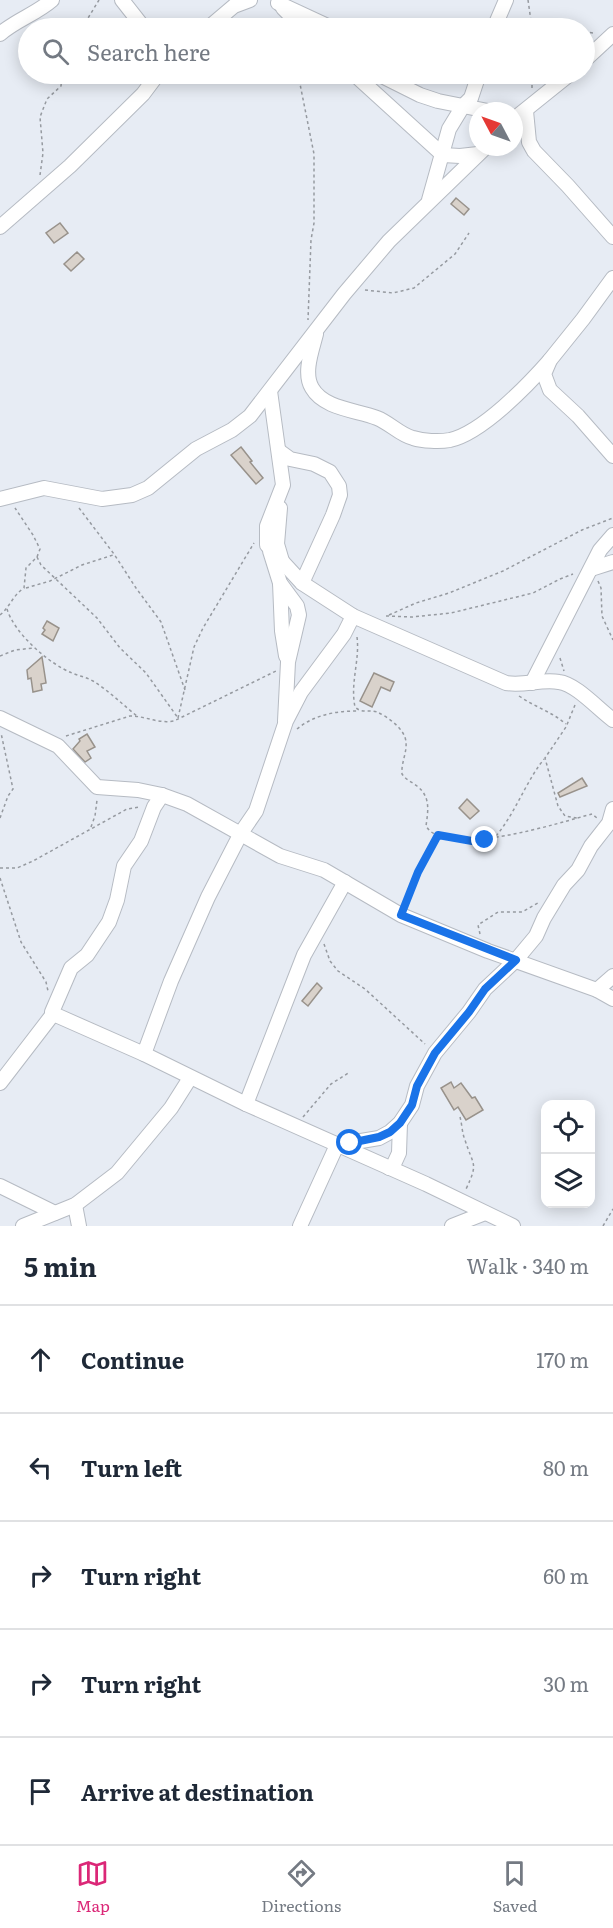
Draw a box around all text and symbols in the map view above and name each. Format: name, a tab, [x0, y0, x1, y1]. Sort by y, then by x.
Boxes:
search box	[18, 18, 595, 84]
icon: search	[39, 35, 72, 68]
text: Search here	[87, 35, 210, 68]
north arrow	[469, 102, 523, 156]
route end	[471, 826, 497, 852]
map controls	[541, 1100, 595, 1208]
button: locate	[541, 1100, 595, 1154]
route start	[336, 1129, 362, 1155]
button: layers	[541, 1154, 595, 1208]
text: 5 min	[24, 1246, 97, 1285]
text: Walk · 340 m	[466, 1250, 589, 1280]
icon: ahead	[24, 1343, 57, 1376]
text: Continue	[81, 1343, 184, 1376]
text: 170 m	[536, 1344, 589, 1374]
icon: left	[24, 1451, 57, 1484]
text: Turn left	[81, 1451, 182, 1484]
text: 80 m	[543, 1452, 589, 1482]
icon: right	[24, 1559, 57, 1592]
text: Turn right	[81, 1559, 201, 1592]
text: 60 m	[543, 1560, 589, 1590]
icon: right	[24, 1667, 57, 1700]
text: Turn right	[81, 1667, 201, 1700]
text: 30 m	[543, 1668, 589, 1698]
icon: arrive	[24, 1775, 57, 1808]
text: Arrive at destination	[81, 1775, 314, 1808]
tab: Map	[76, 1857, 110, 1917]
tab: Directions	[261, 1857, 341, 1917]
tab: Saved	[493, 1857, 537, 1917]

